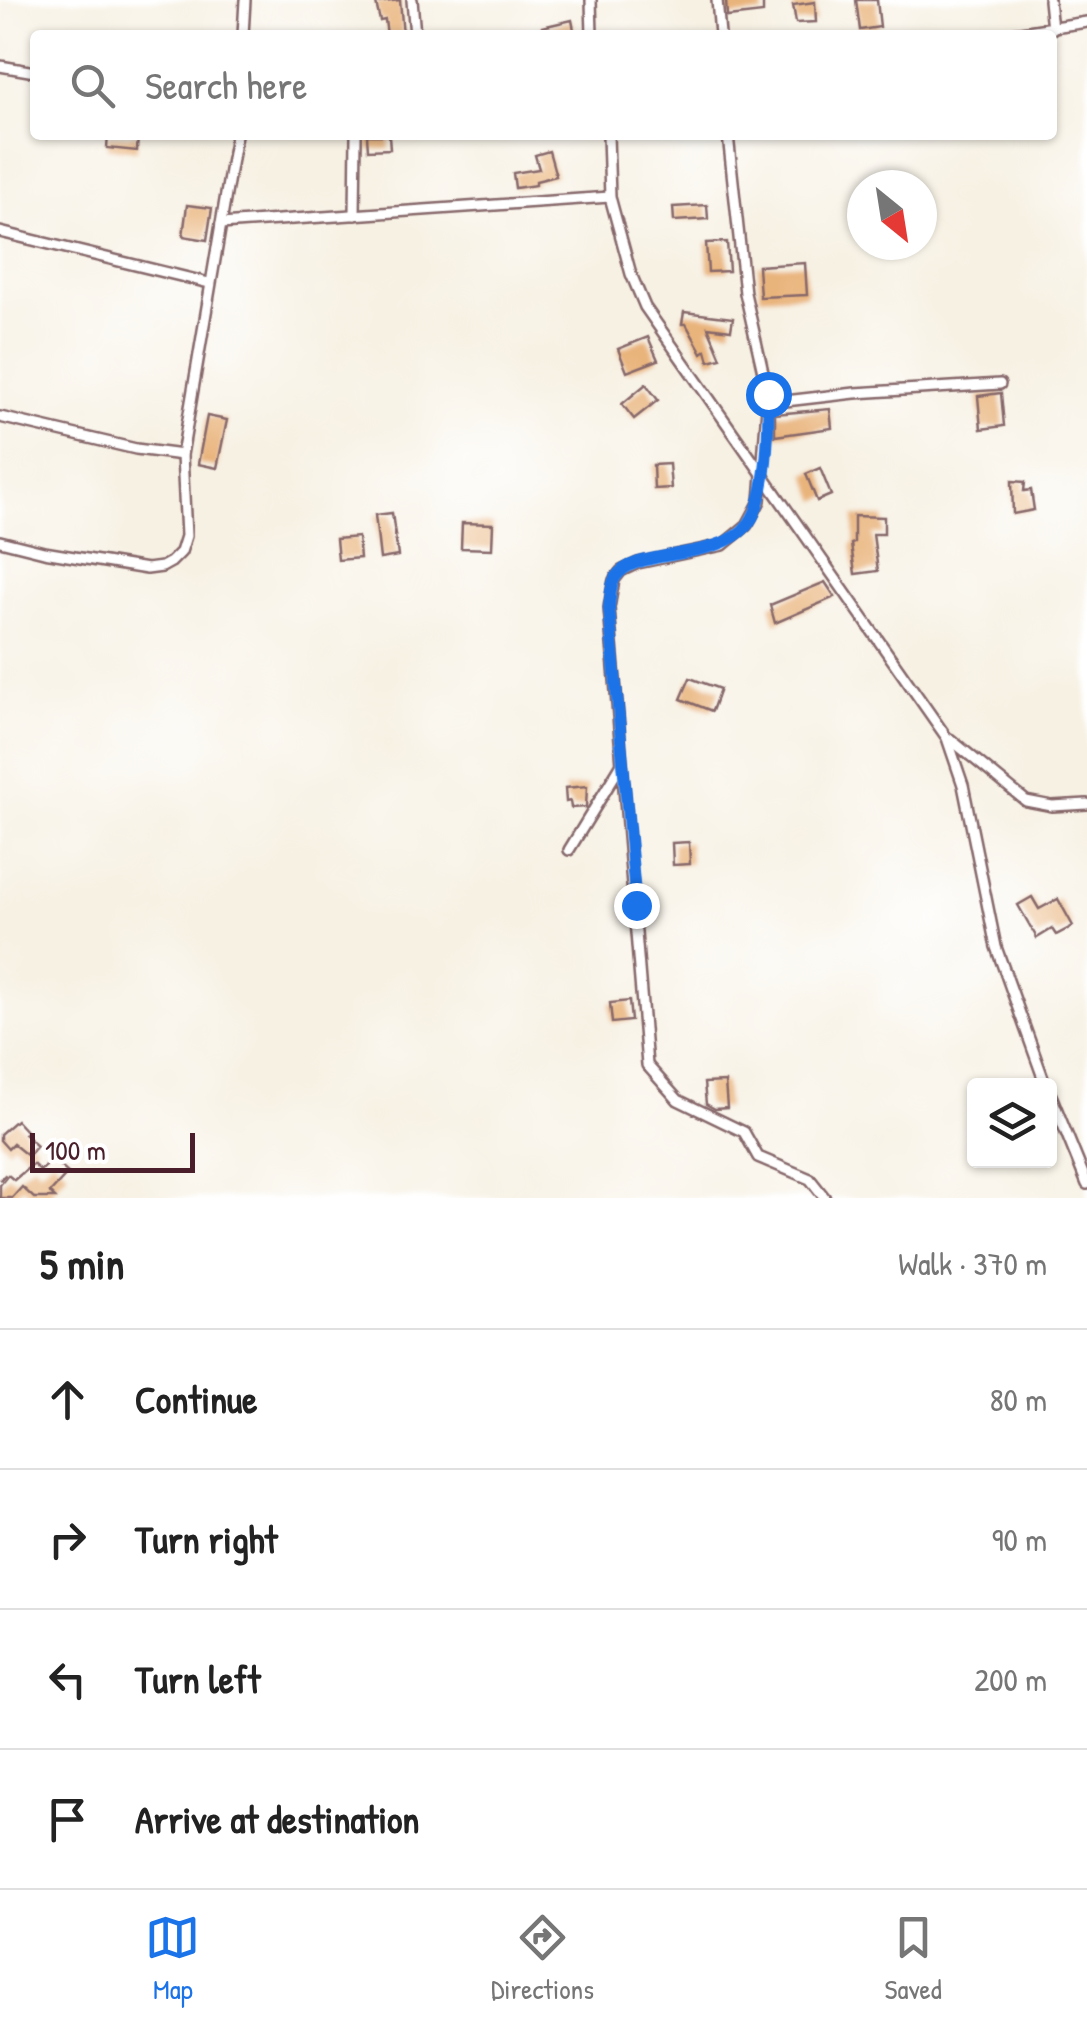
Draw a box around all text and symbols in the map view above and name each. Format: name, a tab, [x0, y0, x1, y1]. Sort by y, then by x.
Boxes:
search box	[30, 30, 1057, 140]
icon: search	[65, 58, 120, 113]
text: Search here	[145, 59, 307, 111]
north arrow	[847, 170, 937, 260]
route start	[746, 372, 792, 418]
route end	[614, 883, 660, 929]
map controls	[967, 1078, 1057, 1168]
button: layers	[967, 1078, 1057, 1168]
scale bar	[30, 1128, 195, 1172]
text: 100 m	[45, 1131, 106, 1169]
text: 5 min	[40, 1235, 124, 1292]
text: Walk · 370 m	[898, 1242, 1047, 1285]
icon: ahead	[40, 1372, 95, 1427]
text: Continue	[135, 1373, 257, 1425]
text: 80 m	[990, 1378, 1047, 1421]
icon: right	[40, 1512, 95, 1567]
text: Turn right	[135, 1513, 278, 1565]
text: 90 m	[992, 1518, 1047, 1561]
icon: left	[40, 1652, 95, 1707]
text: Turn left	[135, 1653, 260, 1705]
text: 200 m	[974, 1658, 1047, 1701]
icon: arrive	[40, 1792, 95, 1847]
text: Arrive at destination	[135, 1793, 419, 1845]
tab: Map	[145, 1910, 200, 2008]
tab: Directions	[491, 1910, 594, 2008]
tab: Saved	[885, 1910, 942, 2008]

